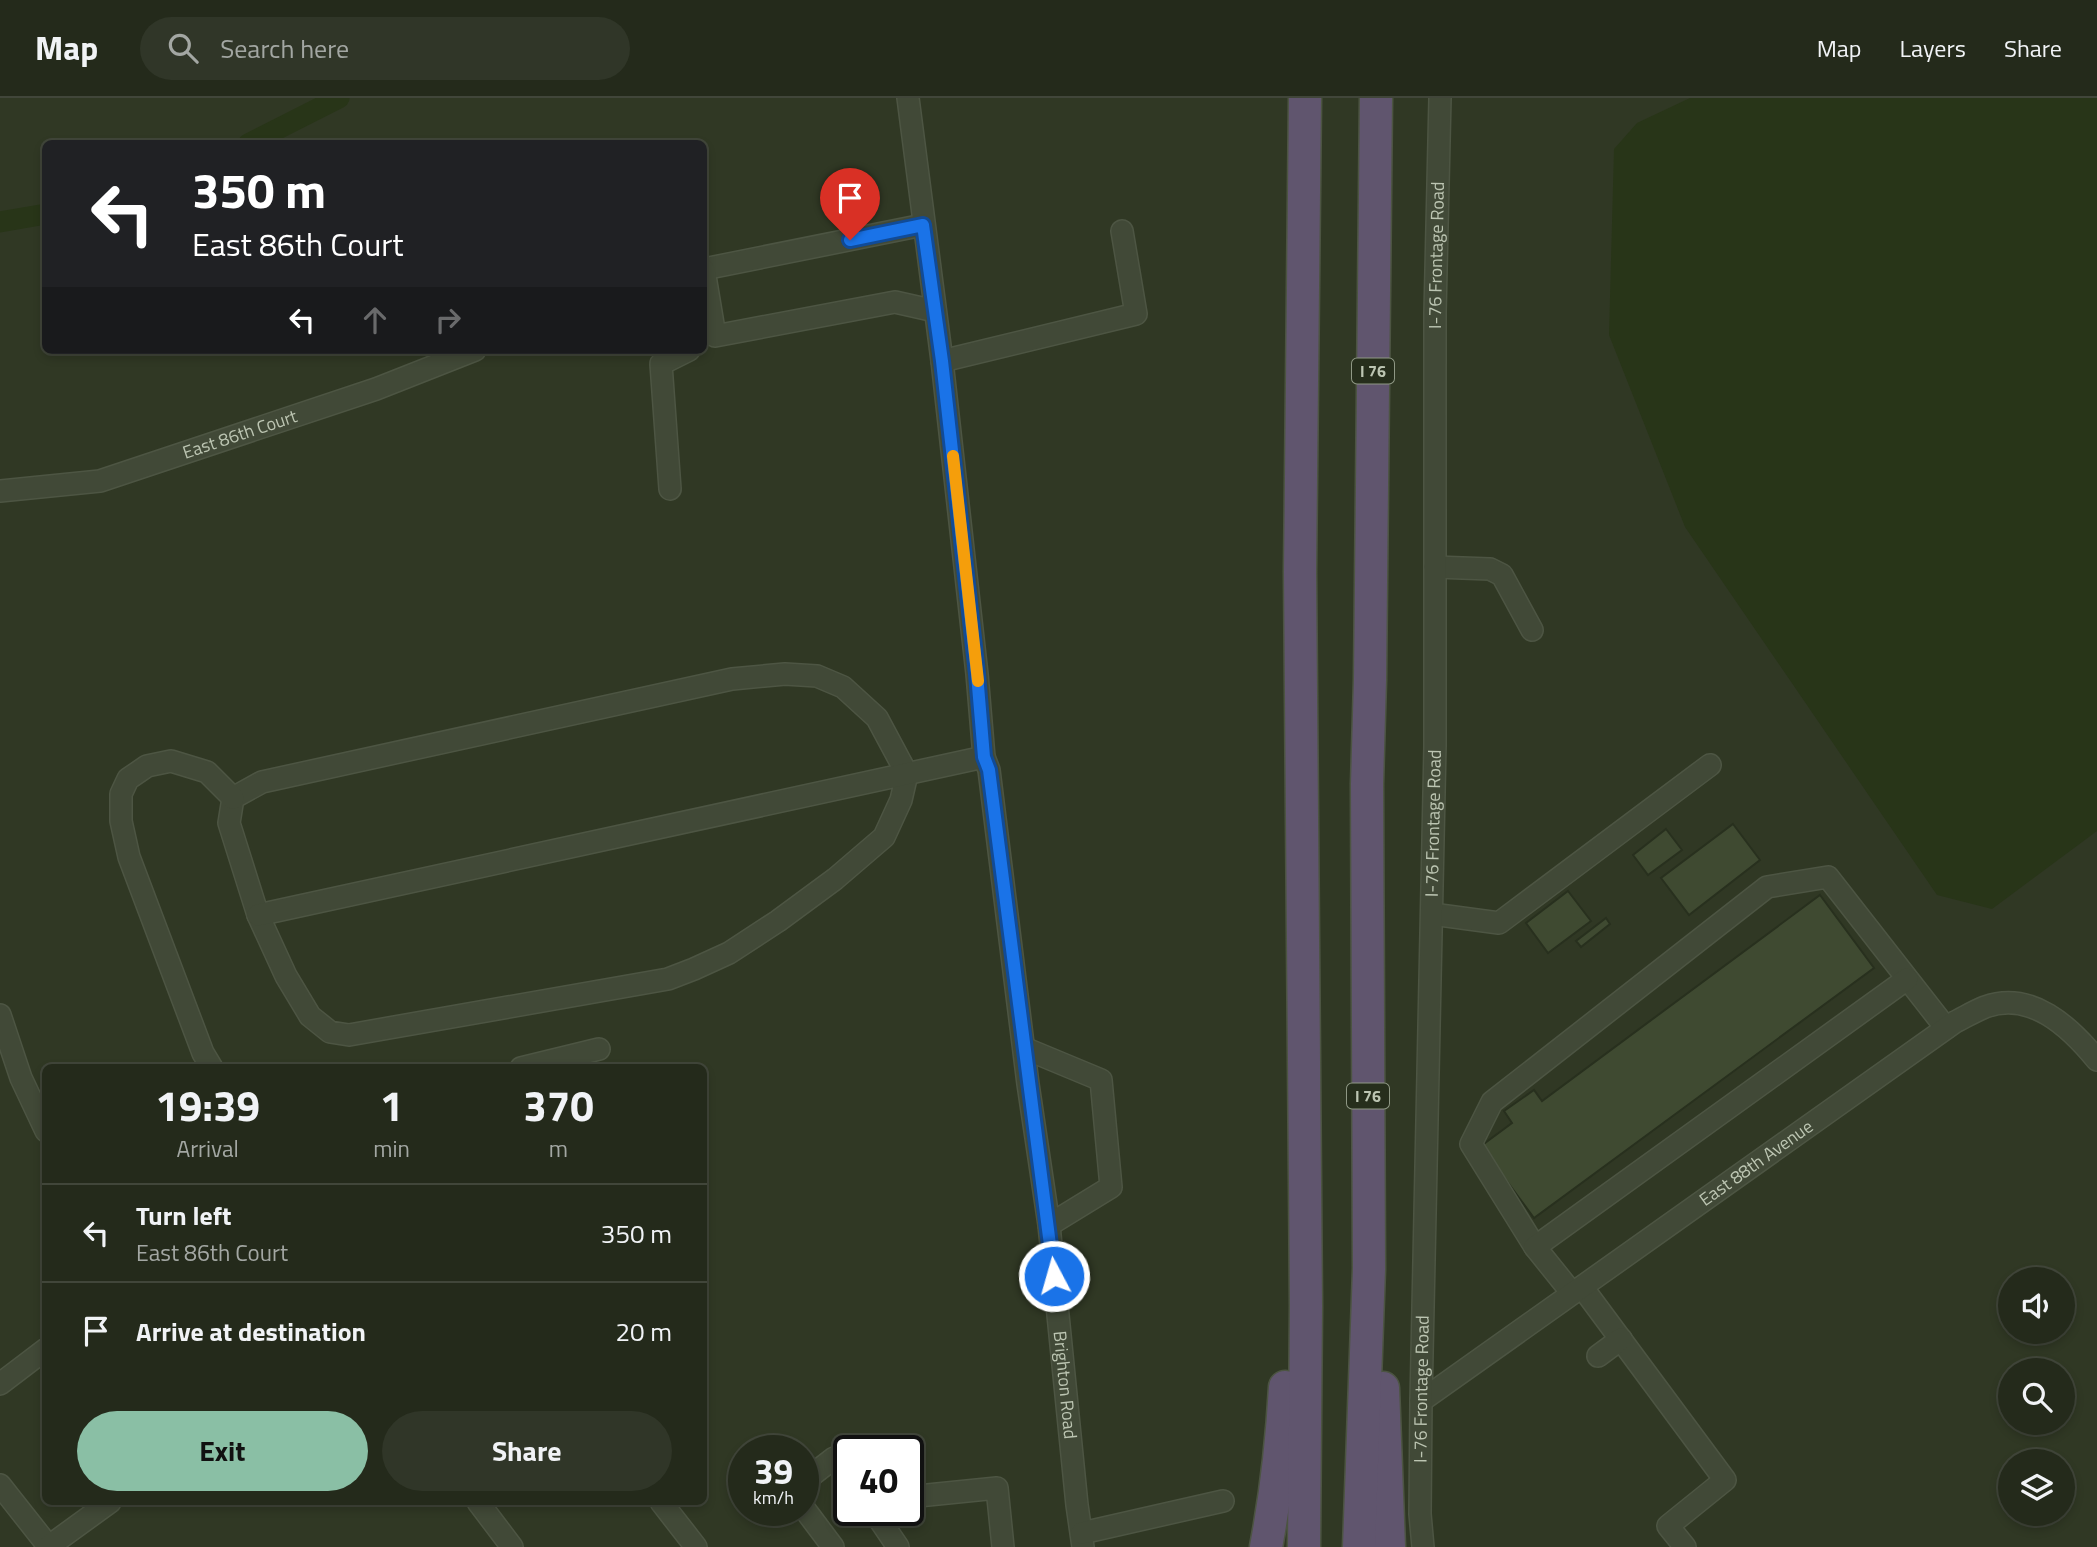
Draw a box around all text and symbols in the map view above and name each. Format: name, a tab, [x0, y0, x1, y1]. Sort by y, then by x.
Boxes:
search box	[140, 17, 630, 80]
text: Map	[35, 23, 98, 73]
icon: search	[164, 29, 202, 67]
text: Search here	[220, 29, 349, 68]
text: Map	[1817, 30, 1862, 66]
text: Layers	[1900, 30, 1966, 66]
text: Share	[2004, 30, 2062, 66]
text: 350 m	[192, 152, 326, 227]
icon: left	[77, 168, 168, 259]
pin	[820, 168, 880, 240]
icon: arrive	[831, 179, 869, 217]
street label: I-76 Frontage Road	[1421, 181, 1451, 329]
text: East 86th Court	[192, 220, 403, 268]
icon: left	[283, 301, 321, 339]
icon: ahead	[356, 301, 394, 339]
icon: right	[429, 301, 467, 339]
road number: I 76	[1352, 358, 1394, 384]
street label: East 86th Court	[179, 402, 301, 466]
street label: I-76 Frontage Road	[1418, 749, 1448, 897]
text: 19:39	[155, 1073, 260, 1137]
text: 1	[380, 1073, 403, 1137]
text: 370	[523, 1073, 594, 1137]
road number: I 76	[1347, 1084, 1389, 1108]
street label: East 88th Avenue	[1693, 1113, 1818, 1213]
text: Arrival	[176, 1131, 239, 1166]
text: min	[373, 1131, 410, 1166]
text: m	[549, 1131, 568, 1166]
text: Turn left	[136, 1196, 231, 1235]
icon: left	[77, 1214, 115, 1252]
text: 350 m	[601, 1214, 672, 1253]
text: East 86th Court	[136, 1235, 288, 1270]
position arrow	[1017, 1239, 1091, 1313]
map controls	[1998, 1267, 2075, 1526]
button: sound	[1998, 1267, 2075, 1344]
icon: arrive	[77, 1312, 115, 1350]
text: Arrive at destination	[136, 1312, 366, 1351]
text: 20 m	[615, 1312, 672, 1351]
street label: I-76 Frontage Road	[1406, 1315, 1436, 1463]
street label: Brighton Road	[1047, 1329, 1084, 1440]
button: search	[1998, 1358, 2075, 1435]
button: Exit	[77, 1411, 368, 1491]
button: Share	[382, 1411, 672, 1491]
speed limit sign: 40	[833, 1435, 924, 1526]
text: 39	[754, 1444, 793, 1498]
button: layers	[1998, 1449, 2075, 1526]
text: km/h	[753, 1484, 794, 1511]

